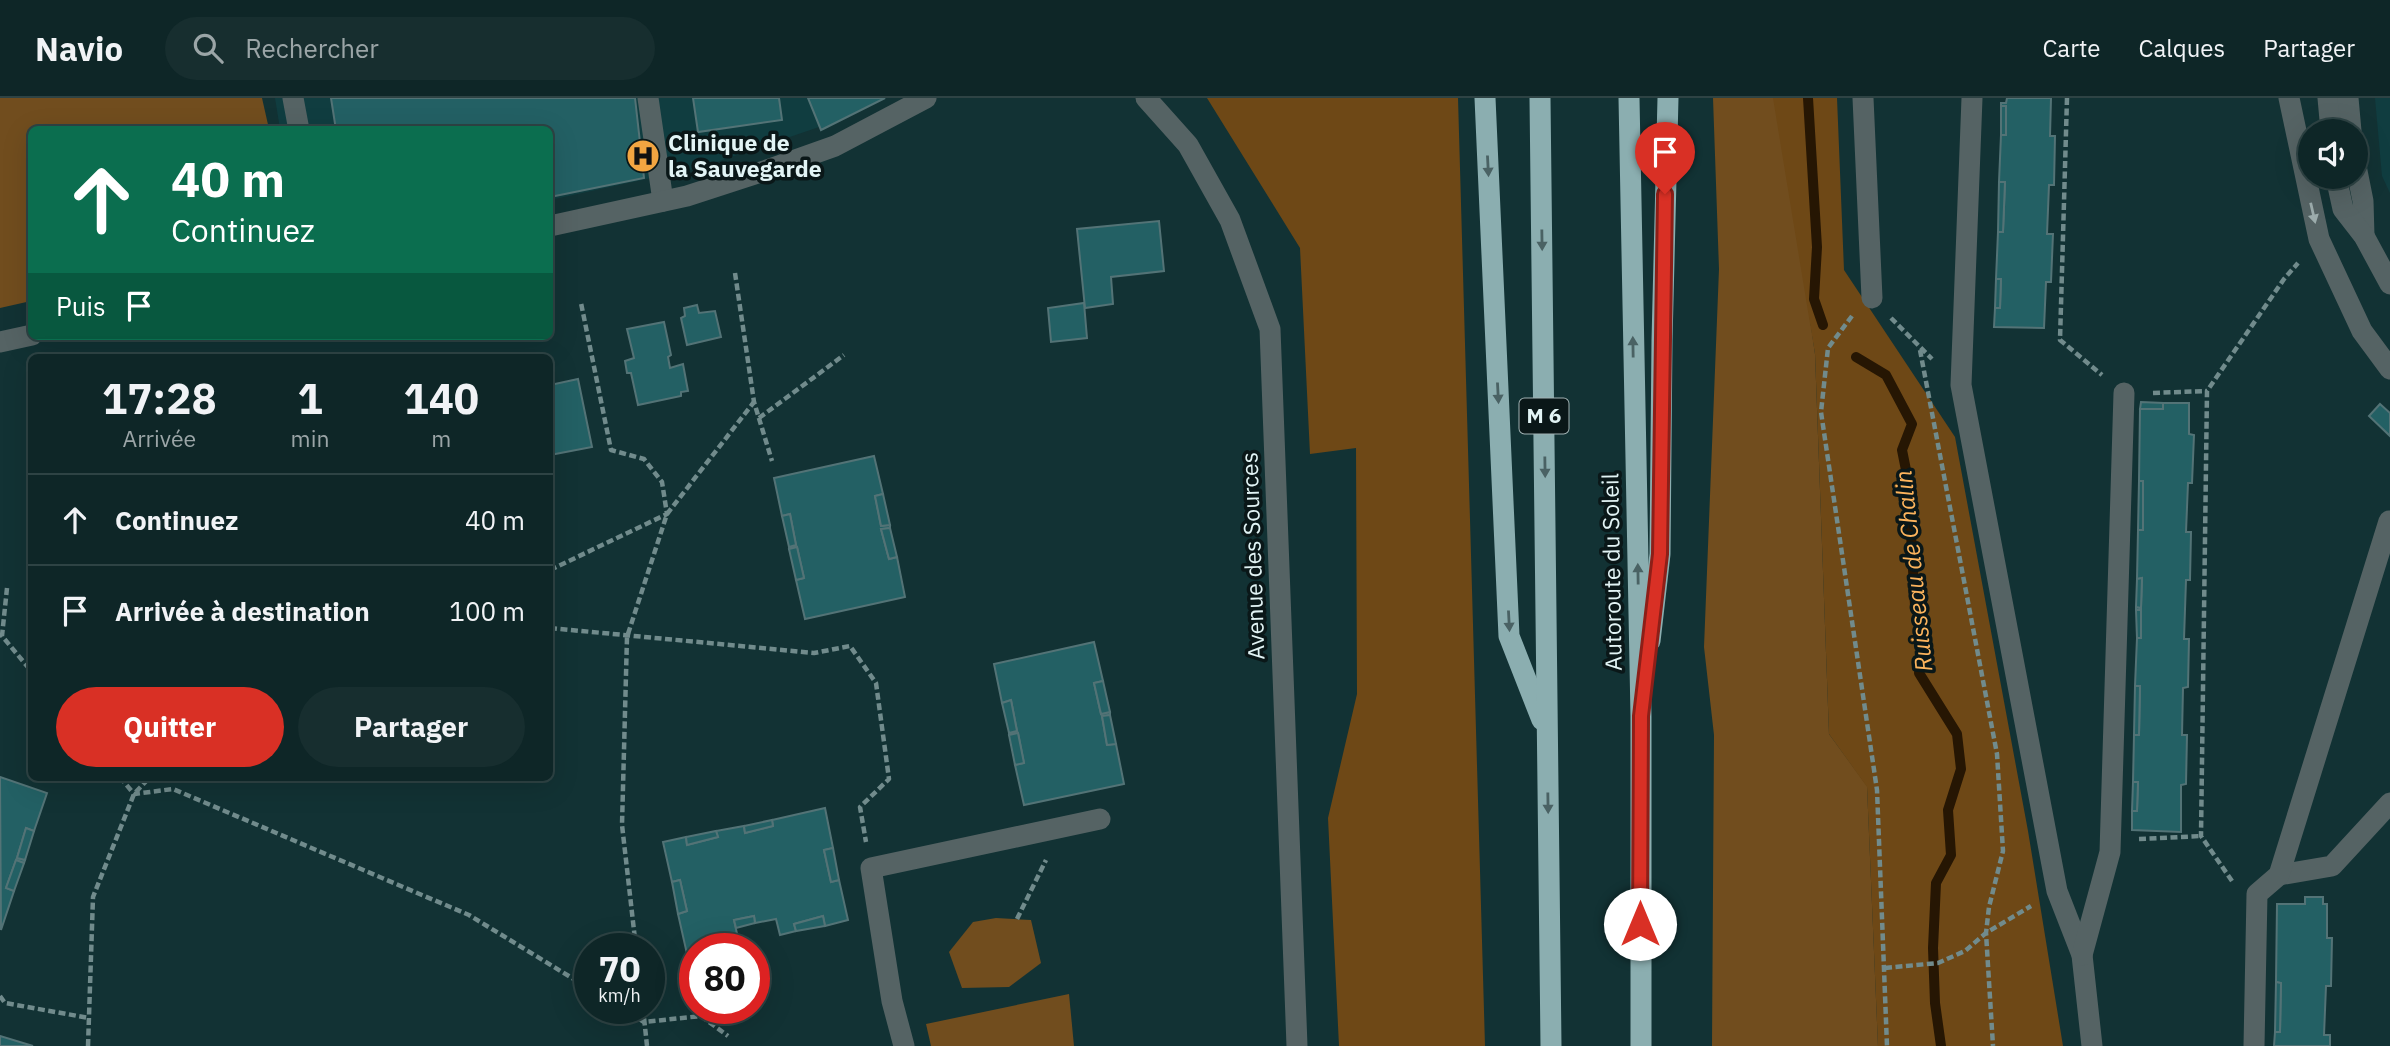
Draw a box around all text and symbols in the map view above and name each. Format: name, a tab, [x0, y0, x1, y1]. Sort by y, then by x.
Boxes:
search box	[165, 17, 655, 80]
text: Navio	[35, 27, 123, 70]
icon: search	[189, 29, 227, 67]
text: Rechercher	[245, 31, 379, 65]
text: Carte	[2042, 32, 2101, 64]
text: Calques	[2139, 32, 2225, 64]
text: Partager	[2263, 32, 2355, 64]
map controls	[2298, 119, 2368, 189]
button: sound	[2298, 119, 2368, 189]
pin	[1635, 122, 1695, 194]
place label: Clinique de la Sauvegarde	[668, 127, 822, 183]
icon: arrive	[1646, 133, 1684, 171]
hospital icon: Clinique de la Sauvegarde	[624, 137, 662, 175]
text: 40 m	[171, 147, 285, 210]
icon: ahead	[56, 154, 147, 245]
one-way arrow	[1482, 155, 1493, 177]
one-way arrow	[2307, 202, 2318, 224]
text: Continuez	[171, 209, 315, 251]
one-way arrow	[1536, 229, 1548, 251]
icon: arrive	[120, 287, 158, 325]
text: Puis	[56, 289, 106, 323]
one-way arrow	[1628, 336, 1639, 358]
text: 17:28	[102, 371, 217, 426]
text: 1	[297, 371, 323, 426]
text: 140	[403, 371, 479, 426]
one-way arrow	[1493, 383, 1504, 405]
road number: M 6	[1520, 398, 1568, 434]
text: Arrivée	[122, 423, 196, 453]
text: min	[291, 423, 329, 453]
text: m	[431, 423, 451, 453]
street label: Avenue des Sources	[1233, 452, 1271, 660]
one-way arrow	[1539, 456, 1550, 478]
water label: Ruisseau de Chalin	[1887, 469, 1939, 673]
street label: Autoroute du Soleil	[1594, 473, 1628, 671]
icon: ahead	[56, 501, 94, 539]
text: Continuez	[115, 503, 238, 537]
text: 40 m	[465, 503, 525, 537]
one-way arrow	[1632, 563, 1644, 585]
icon: arrive	[56, 592, 94, 630]
text: Arrivée à destination	[115, 594, 370, 628]
text: 100 m	[449, 594, 525, 628]
one-way arrow	[1503, 610, 1514, 632]
button: Quitter	[56, 687, 284, 767]
button: Partager	[298, 687, 525, 767]
one-way arrow	[1542, 792, 1554, 814]
position arrow	[1603, 887, 1677, 961]
speed limit sign: 80	[679, 933, 770, 1024]
text: 70	[598, 946, 641, 992]
text: km/h	[598, 984, 641, 1007]

